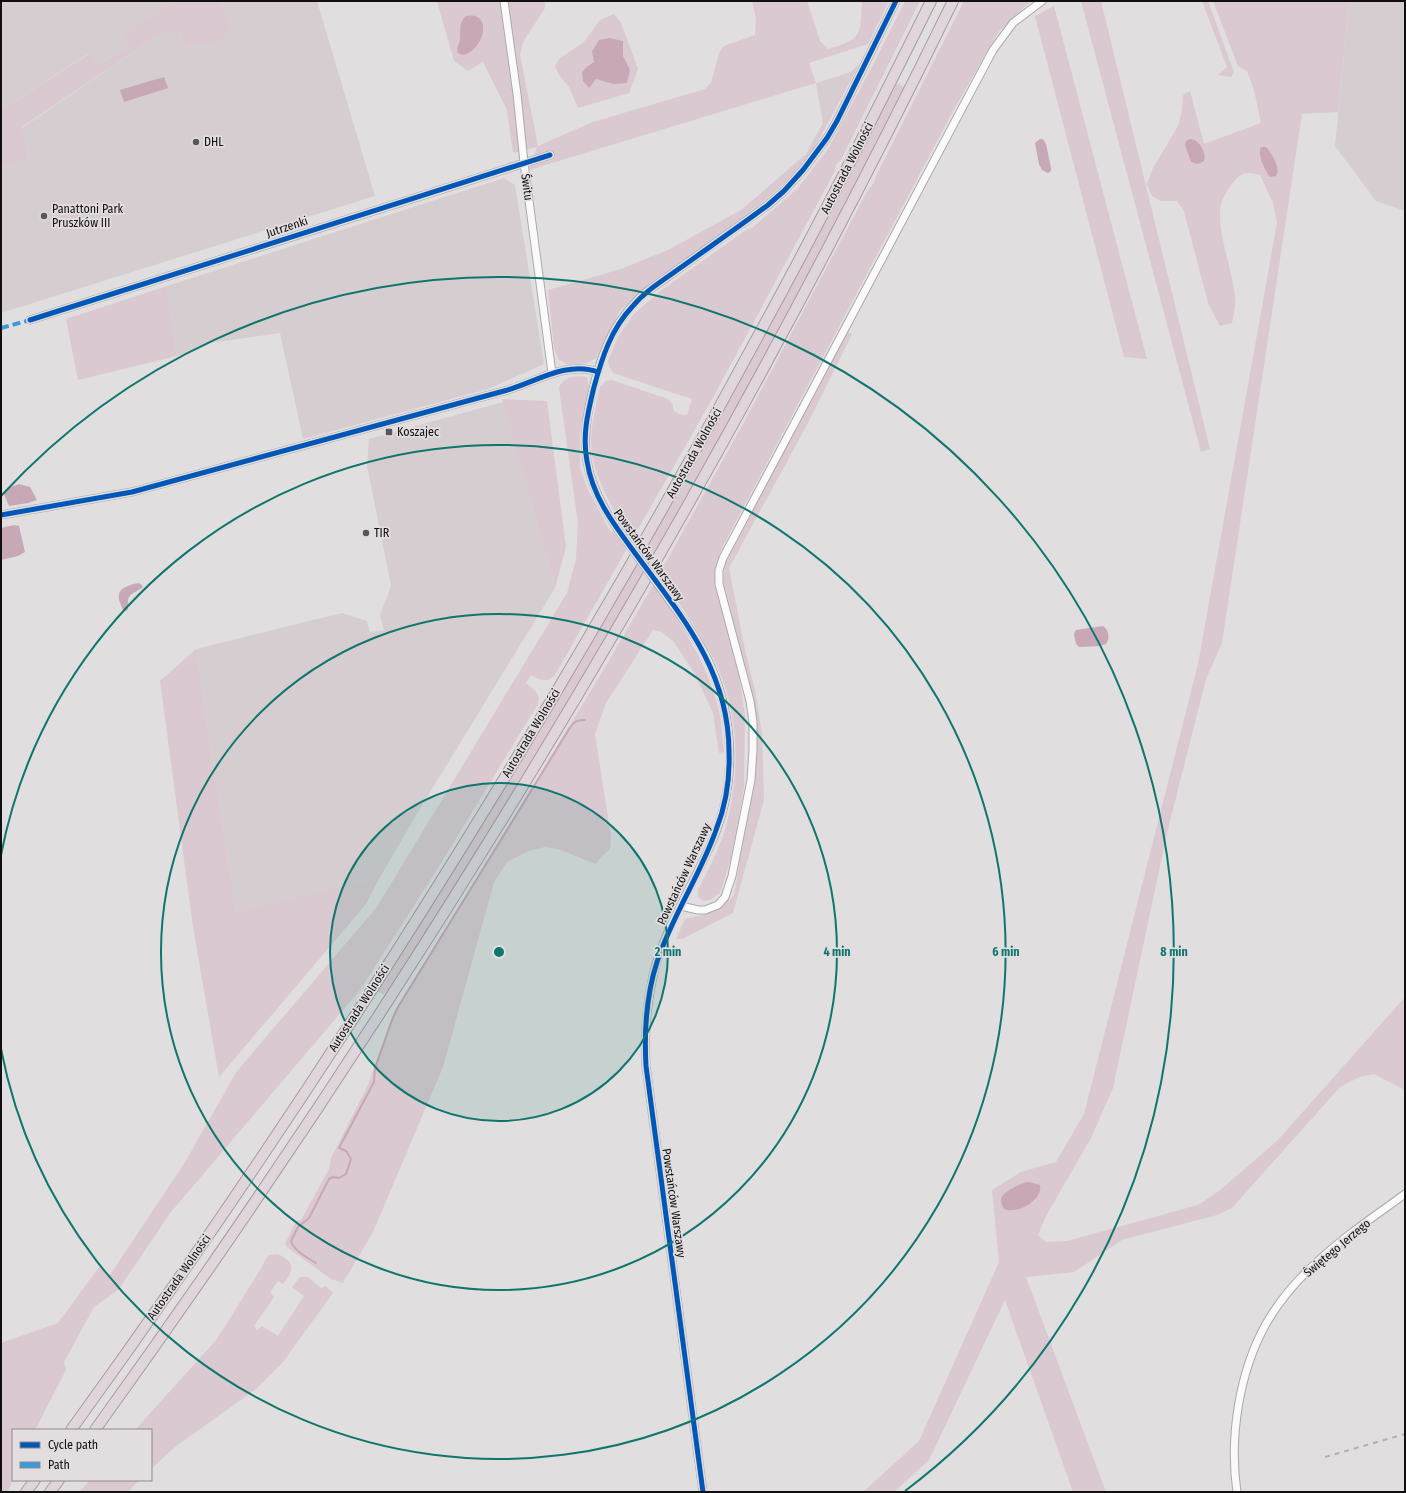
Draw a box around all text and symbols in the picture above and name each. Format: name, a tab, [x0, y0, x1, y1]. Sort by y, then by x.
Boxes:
street label: Autostrada Wolności	[818, 120, 876, 216]
place label: DHL	[204, 135, 224, 149]
marker: DHL	[191, 137, 201, 147]
street label: Świtu	[518, 172, 537, 201]
place label: Panattoni Park Pruszków III	[52, 202, 124, 230]
marker: Panattoni Park Pruszków III	[39, 211, 49, 221]
street label: Jutrzenki	[264, 214, 310, 240]
street label: Autostrada Wolności	[663, 406, 725, 500]
place label: Koszajec	[397, 425, 439, 439]
marker: Koszajec	[384, 427, 394, 437]
street label: Powstańców Warszawy	[611, 506, 688, 604]
place label: TIR	[374, 526, 390, 540]
marker: TIR	[361, 528, 371, 538]
street label: Autostrada Wolności	[499, 686, 563, 780]
street label: Powstańców Warszawy	[654, 820, 714, 927]
centre of rings	[492, 945, 506, 959]
text: 2 min	[654, 945, 681, 959]
text: 4 min	[823, 945, 851, 959]
text: 6 min	[992, 945, 1020, 959]
text: 8 min	[1160, 945, 1188, 959]
street label: Autostrada Wolności	[326, 962, 392, 1054]
street label: Powstańców Warszawy	[659, 1147, 689, 1259]
street label: Świętego Jerzego	[1300, 1215, 1373, 1280]
street label: Autostrada Wolności	[144, 1232, 214, 1322]
legend	[12, 1429, 152, 1481]
text: Cycle path	[48, 1438, 98, 1452]
text: Path	[48, 1458, 70, 1472]

